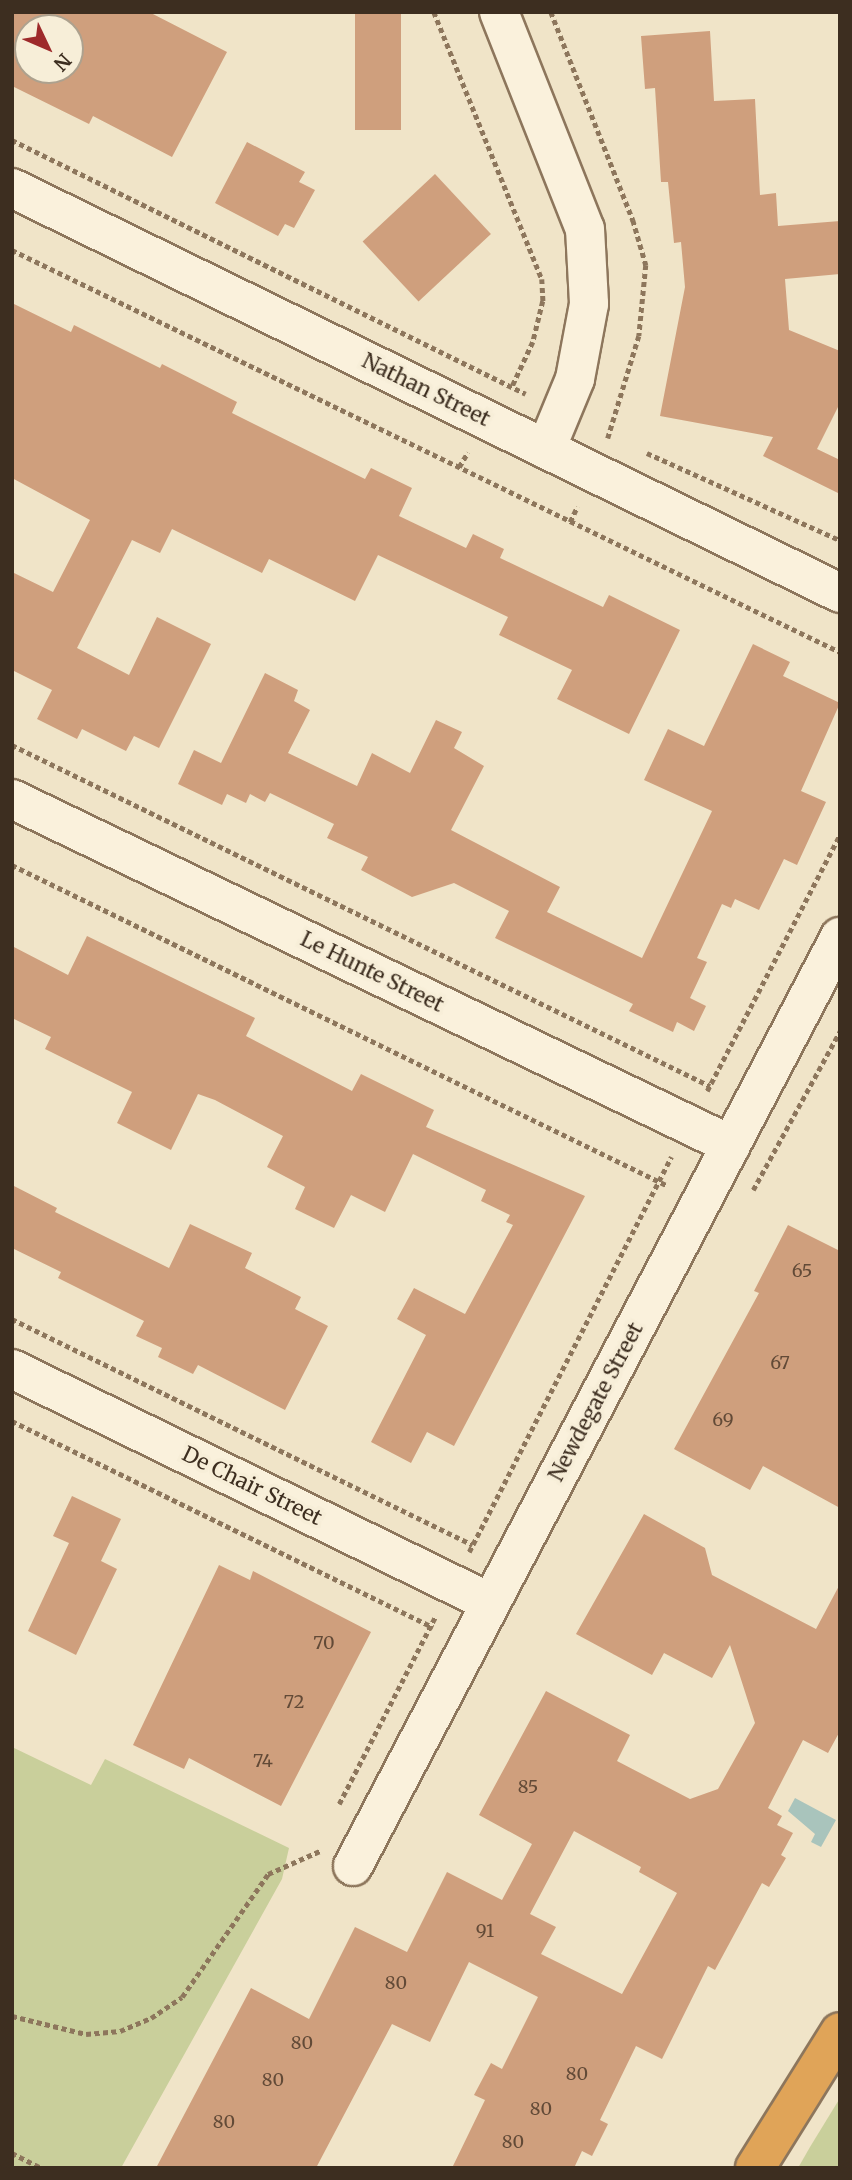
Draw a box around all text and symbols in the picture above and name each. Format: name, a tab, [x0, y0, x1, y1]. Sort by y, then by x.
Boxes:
north arrow	[14, 14, 84, 84]
text: N	[49, 48, 77, 76]
street label: Nathan Street	[358, 348, 494, 432]
street label: Le Hunte Street	[296, 926, 448, 1018]
house number: 65	[792, 1260, 812, 1282]
street label: Newdegate Street	[543, 1318, 649, 1486]
house number: 67	[770, 1352, 790, 1374]
house number: 69	[712, 1409, 734, 1431]
street label: De Chair Street	[178, 1441, 326, 1531]
house number: 70	[313, 1632, 335, 1654]
house number: 72	[284, 1691, 304, 1713]
house number: 74	[253, 1750, 273, 1772]
house number: 85	[518, 1776, 538, 1798]
house number: 91	[476, 1920, 494, 1942]
house number: 80	[385, 1972, 407, 1994]
house number: 80	[291, 2032, 313, 2054]
house number: 80	[566, 2063, 588, 2085]
house number: 80	[262, 2069, 284, 2091]
house number: 80	[530, 2098, 552, 2120]
house number: 80	[213, 2111, 235, 2133]
house number: 80	[502, 2131, 524, 2153]

